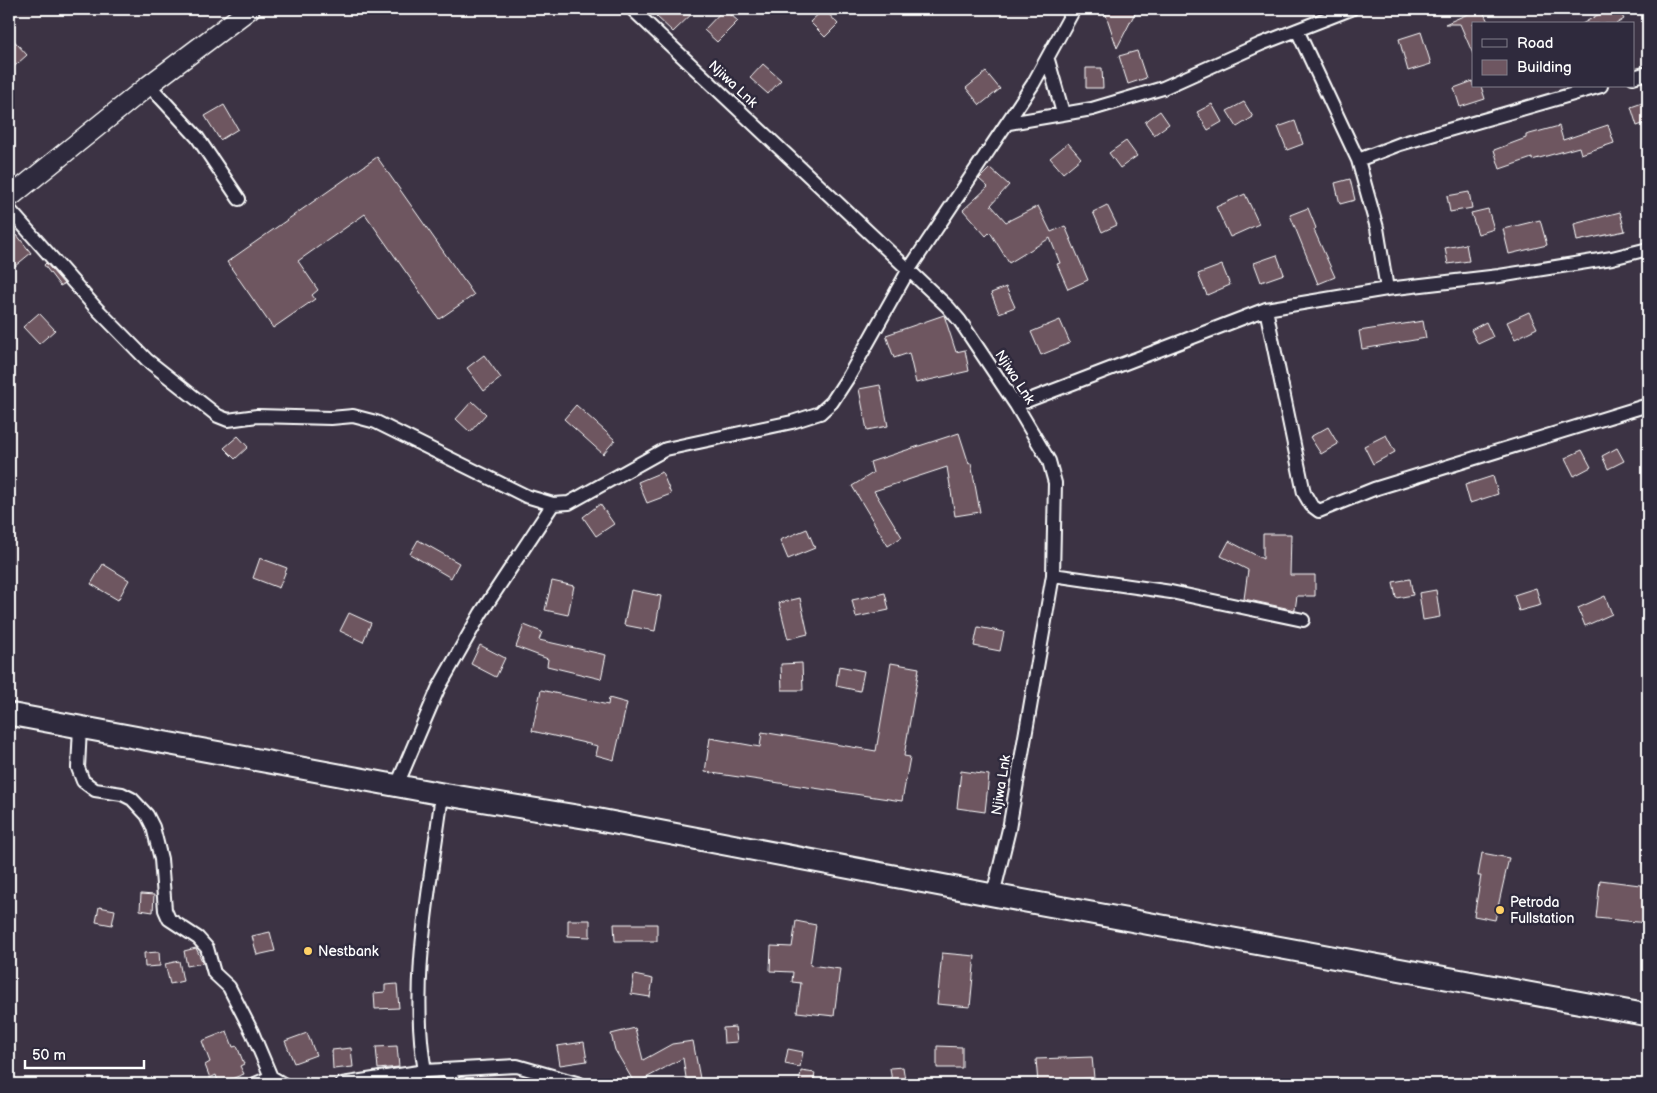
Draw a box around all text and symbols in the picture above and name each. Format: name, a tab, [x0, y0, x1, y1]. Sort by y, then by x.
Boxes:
legend	[1472, 22, 1634, 88]
text: Road	[1517, 34, 1553, 53]
street label: Njiwa Lnk	[705, 57, 761, 111]
text: Building	[1517, 58, 1572, 77]
street label: Njiwa Lnk	[991, 347, 1039, 407]
street label: Njiwa Lnk	[988, 753, 1014, 816]
place label: Petroda Fullstation	[1510, 894, 1575, 927]
marker: Petroda Fullstation	[1494, 904, 1506, 916]
place label: Nestbank	[318, 943, 379, 960]
marker: Nestbank	[302, 945, 314, 957]
scale bar	[25, 1038, 144, 1070]
text: 50 m	[32, 1046, 66, 1065]

